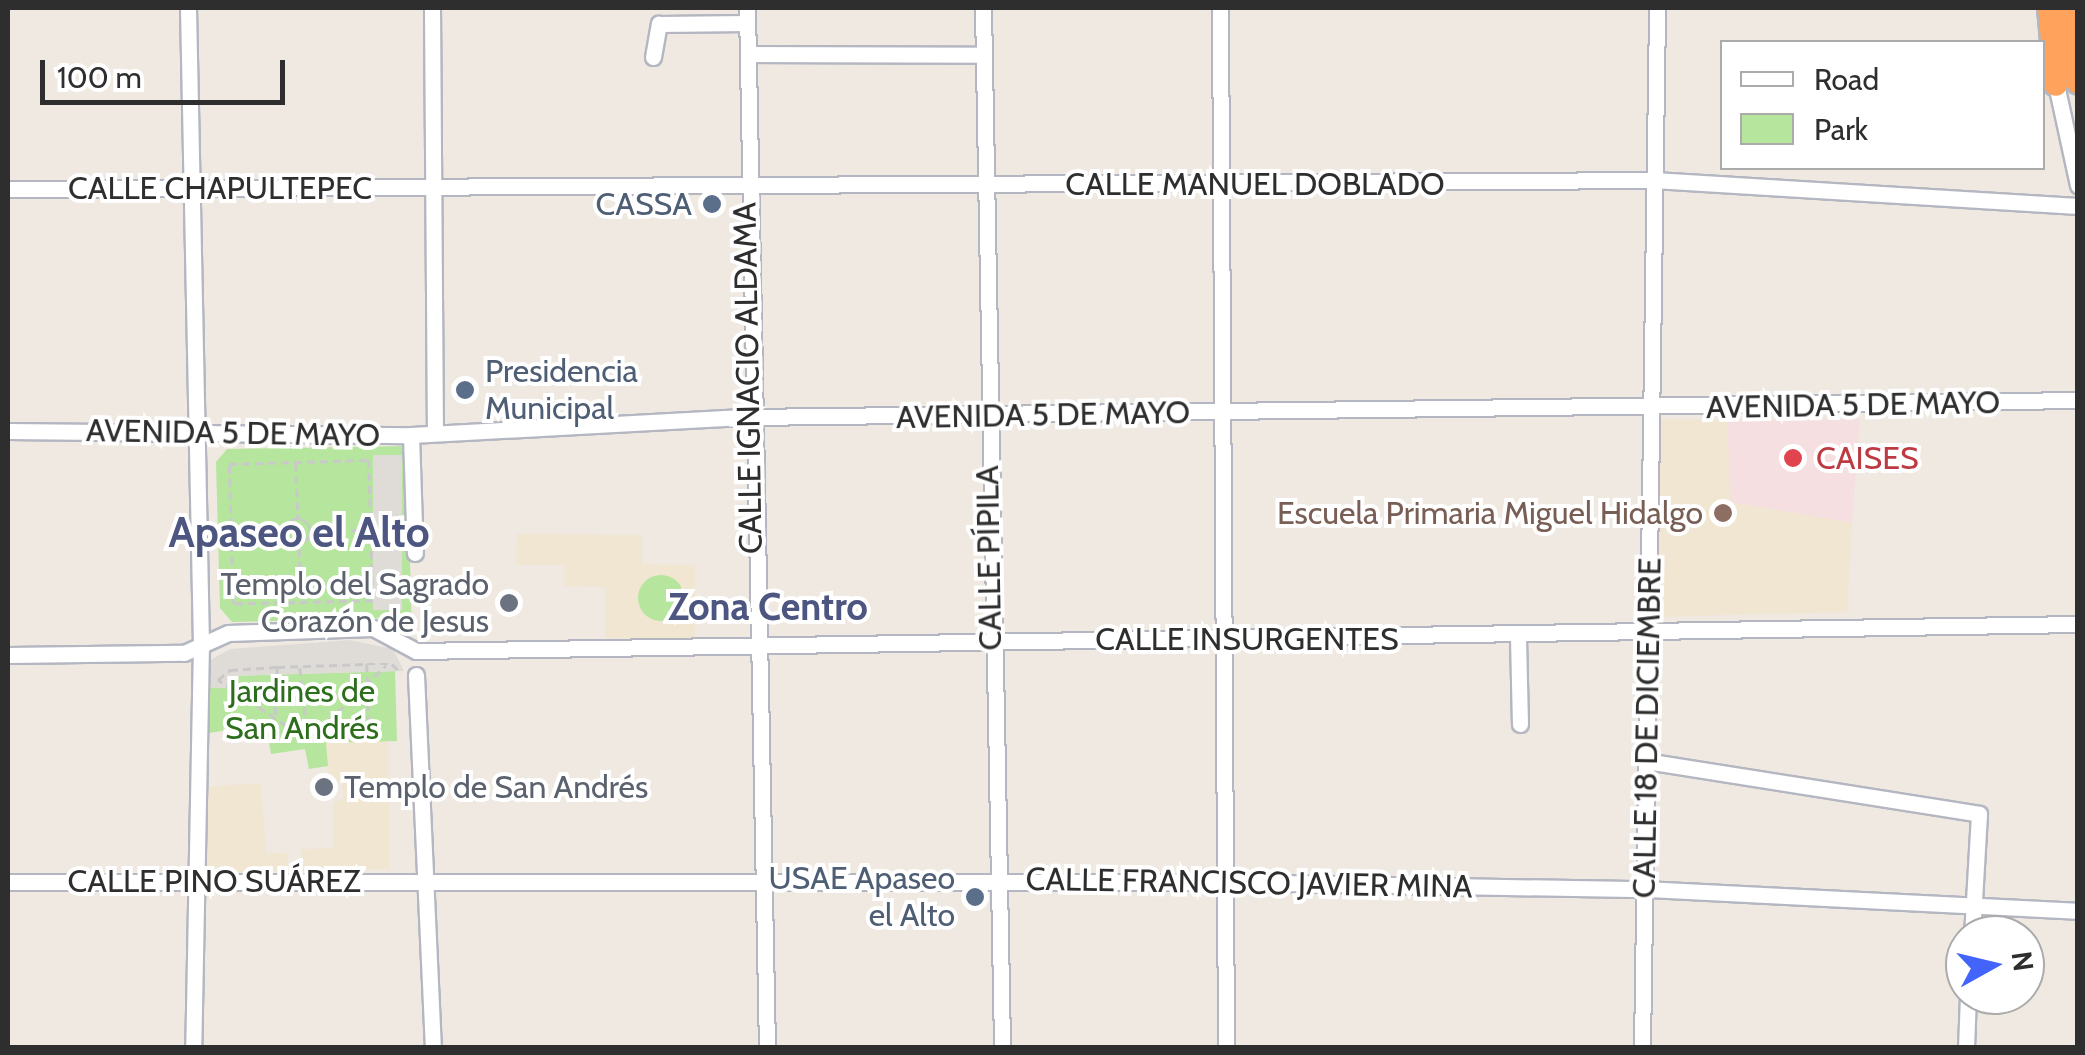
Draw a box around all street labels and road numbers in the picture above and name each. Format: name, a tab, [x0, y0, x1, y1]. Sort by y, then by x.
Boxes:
street label: CALLE MANUEL DOBLADO	[1065, 165, 1445, 203]
street label: CALLE CHAPULTEPEC	[68, 169, 372, 207]
street label: CALLE IGNACIO ALDAMA	[726, 202, 770, 554]
street label: AVENIDA 5 DE MAYO	[1706, 383, 2000, 427]
street label: AVENIDA 5 DE MAYO	[896, 393, 1190, 437]
street label: AVENIDA 5 DE MAYO	[86, 411, 380, 455]
street label: CALLE PÍPILA	[968, 465, 1010, 651]
street label: CALLE 18 DE DICIEMBRE	[1625, 557, 1669, 899]
street label: CALLE INSURGENTES	[1095, 620, 1399, 658]
street label: CALLE FRANCISCO JAVIER MINA	[1025, 860, 1473, 906]
street label: CALLE PINO SUÁREZ	[68, 862, 360, 900]

